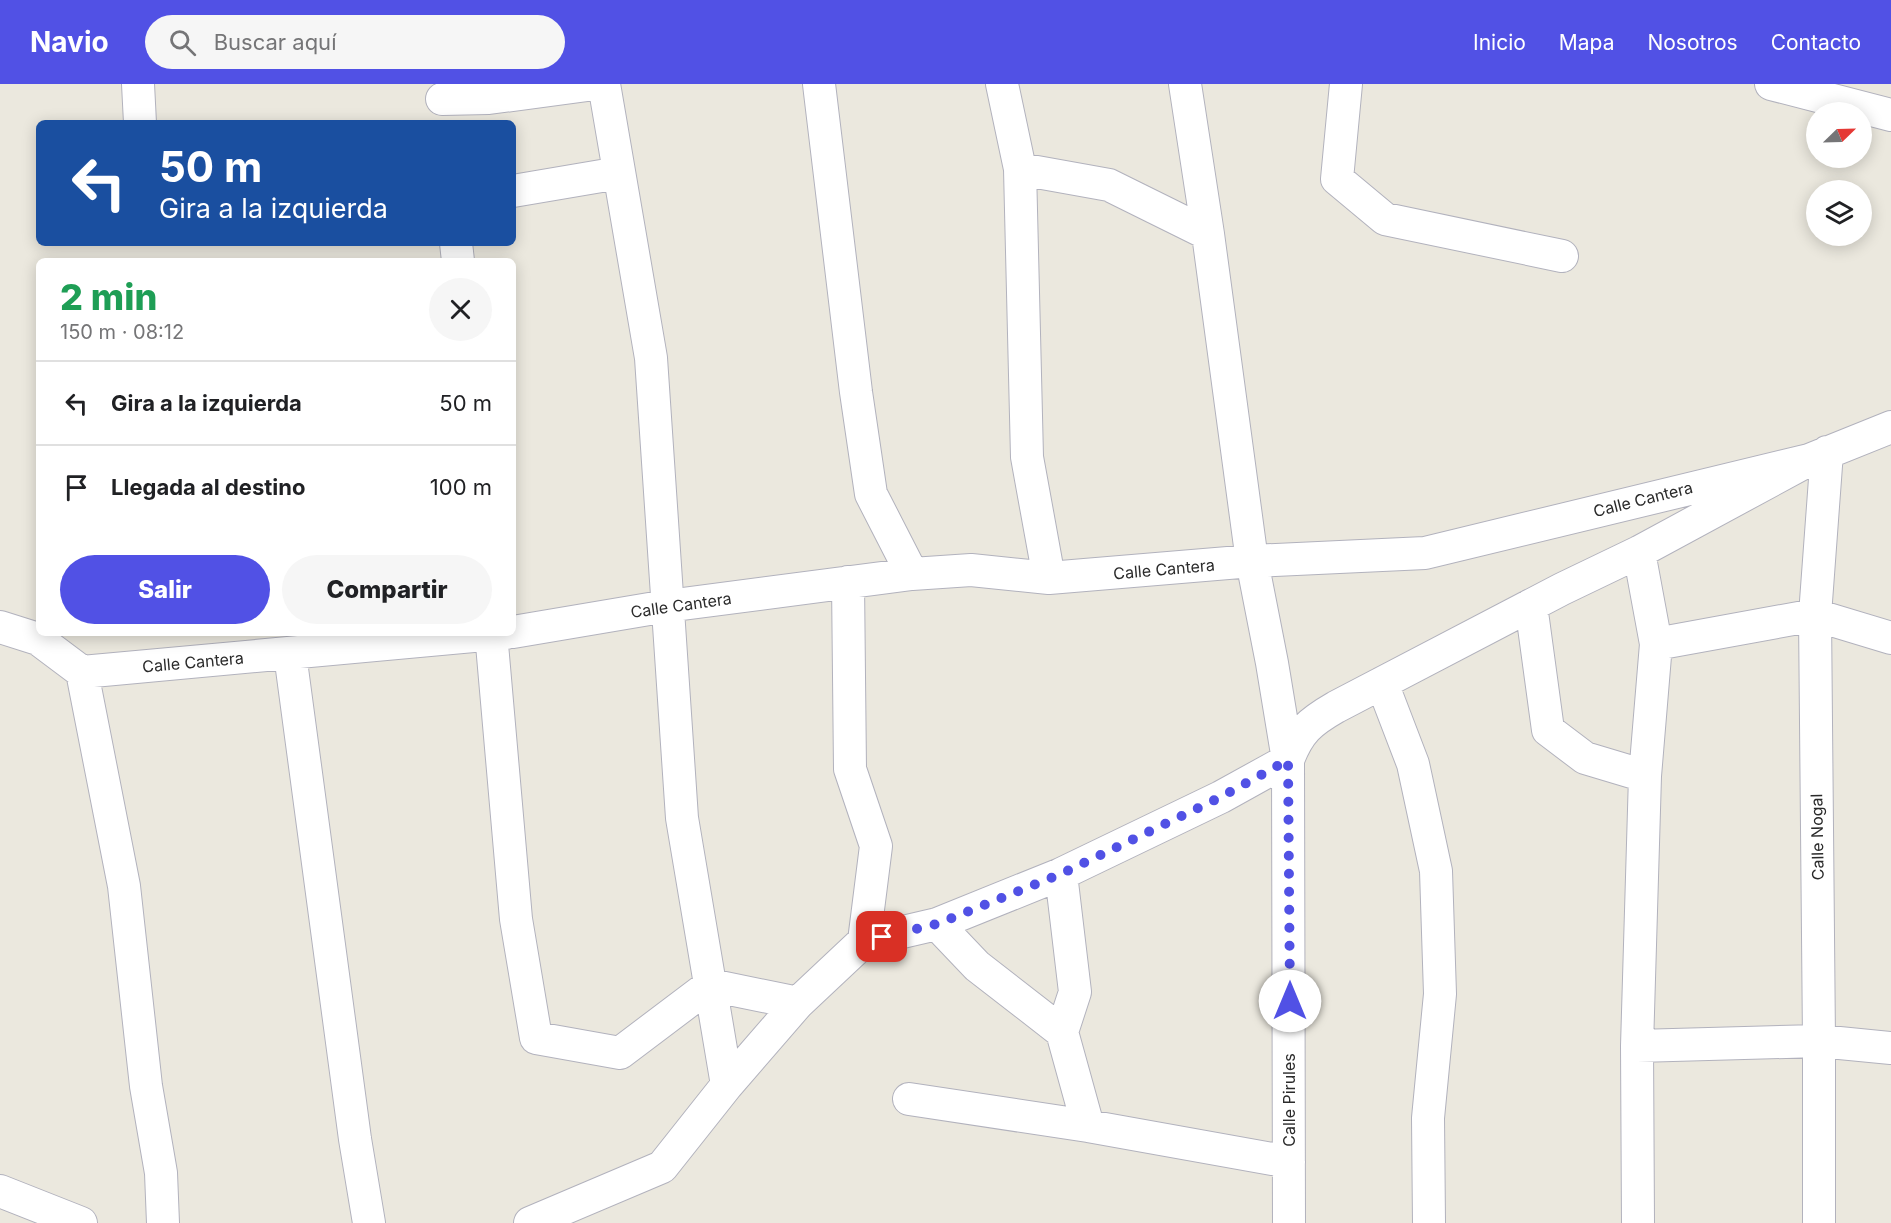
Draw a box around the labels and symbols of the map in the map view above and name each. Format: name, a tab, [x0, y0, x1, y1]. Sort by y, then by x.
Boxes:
north arrow	[1806, 102, 1872, 168]
street label: Calle Cantera	[1591, 477, 1695, 521]
street label: Calle Cantera	[1112, 555, 1216, 583]
street label: Calle Cantera	[629, 588, 733, 622]
street label: Calle Cantera	[141, 648, 245, 676]
street label: Calle Nogal	[1806, 794, 1828, 880]
pin	[856, 911, 907, 962]
position arrow	[1258, 969, 1322, 1033]
street label: Calle Pirules	[1279, 1053, 1299, 1147]

